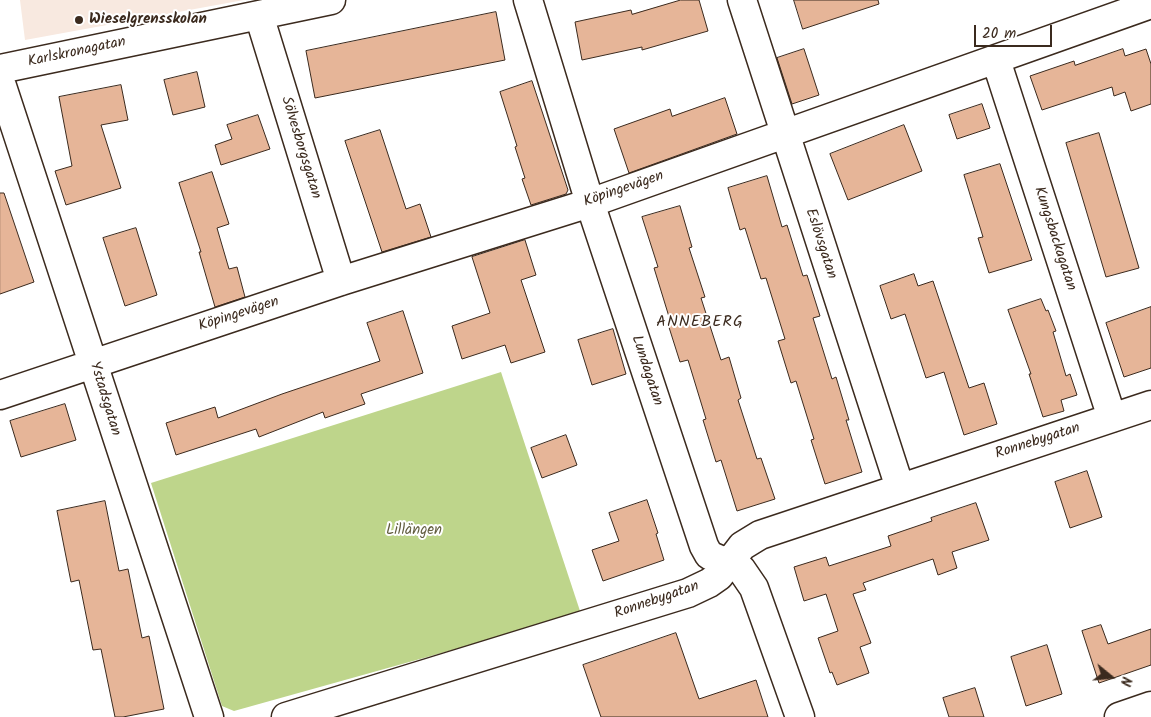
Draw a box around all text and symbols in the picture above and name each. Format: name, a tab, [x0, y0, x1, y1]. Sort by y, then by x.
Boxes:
place label: Wieselgrensskolan	[89, 11, 207, 29]
marker: Wieselgrensskolan	[73, 14, 85, 26]
scale bar	[976, 15, 1054, 47]
text: 20 m	[982, 22, 1016, 46]
street label: Karlskronagatan	[26, 34, 128, 72]
street label: Sölvesborgsgatan	[276, 95, 324, 201]
street label: Köpingevägen	[582, 168, 666, 212]
street label: Kungsbackagatan	[1029, 185, 1079, 293]
street label: Eslövsgatan	[800, 206, 840, 282]
street label: Köpingevägen	[196, 294, 282, 336]
district label: ANNEBERG	[655, 313, 745, 333]
street label: Lundagatan	[626, 334, 666, 408]
street label: Ystadsgatan	[84, 360, 124, 438]
street label: Ronnebygatan	[993, 420, 1083, 464]
park label: Lillängen	[386, 522, 442, 540]
street label: Ronnebygatan	[612, 578, 702, 624]
north arrow	[1086, 652, 1136, 702]
text: N	[1114, 674, 1137, 689]

